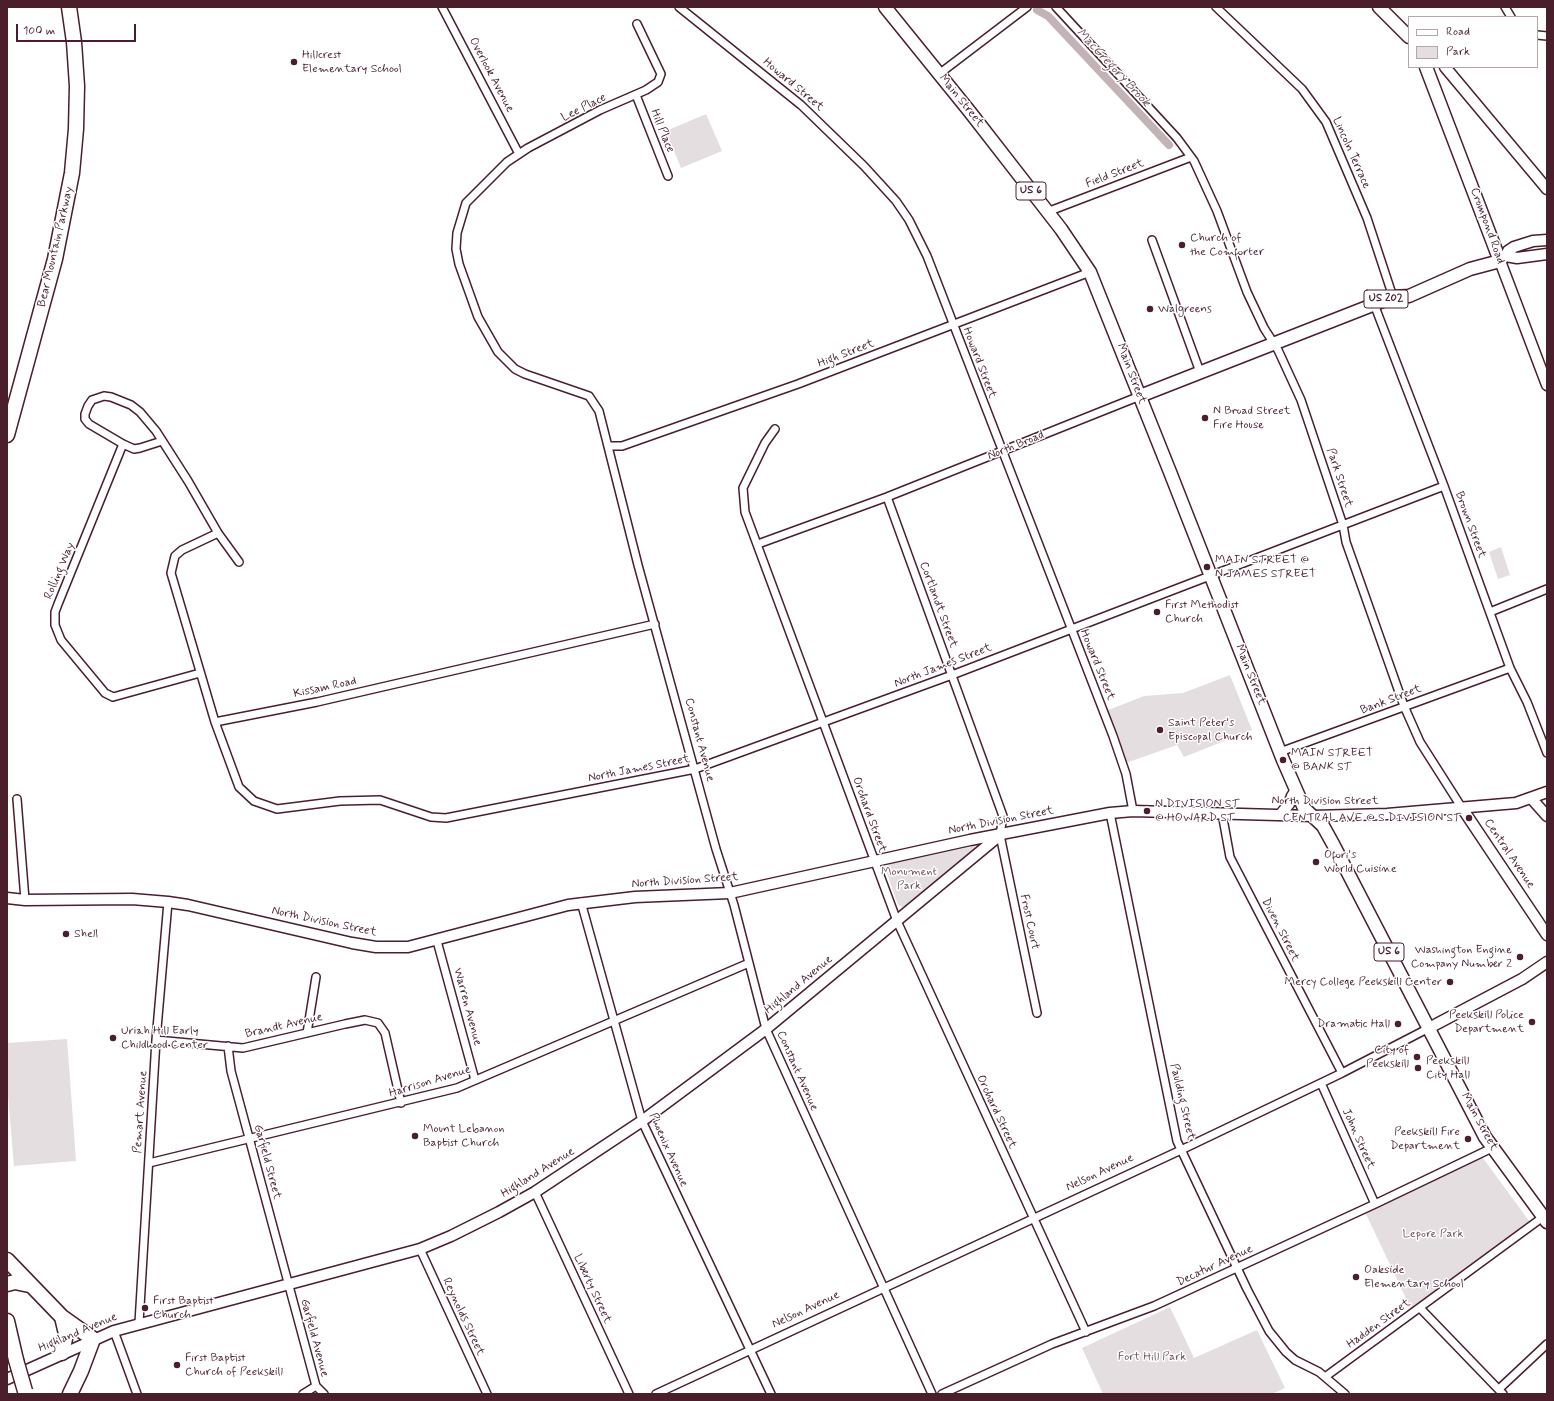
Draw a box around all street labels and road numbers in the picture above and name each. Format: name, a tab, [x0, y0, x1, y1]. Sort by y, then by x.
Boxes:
street label: Overlook Avenue	[465, 35, 517, 115]
street label: Howard Street	[760, 55, 826, 115]
street label: Main Street	[935, 72, 987, 130]
street label: Lee Place	[559, 91, 609, 125]
street label: Hill Place	[647, 107, 677, 155]
street label: Lincoln Terrace	[1329, 115, 1373, 191]
street label: Field Street	[1084, 156, 1146, 192]
road number: US 6	[1016, 182, 1046, 200]
street label: Bear Mountain Parkway	[35, 185, 77, 309]
street label: Crompond Road	[1467, 186, 1507, 266]
road number: US 202	[1364, 290, 1408, 308]
street label: Howard Street	[959, 325, 999, 401]
street label: High Street	[816, 337, 876, 371]
street label: Main Street	[1113, 342, 1149, 406]
street label: North Broad	[986, 428, 1046, 464]
street label: Park Street	[1323, 447, 1355, 509]
street label: Brown Street	[1451, 490, 1489, 560]
street label: Rolling Way	[42, 541, 78, 601]
street label: Cortlandt Street	[916, 560, 960, 650]
street label: Howard Street	[1076, 627, 1118, 703]
street label: North James Street	[892, 641, 994, 691]
street label: Main Street	[1231, 643, 1269, 707]
street label: Kissam Road	[292, 674, 358, 702]
street label: Bank Street	[1359, 682, 1423, 718]
street label: Constant Avenue	[681, 697, 717, 783]
street label: North James Street	[587, 752, 691, 786]
street label: Orchard Street	[849, 775, 889, 855]
street label: North Division Street	[1272, 794, 1378, 808]
street label: North Division Street	[947, 804, 1055, 838]
street label: Central Avenue	[1480, 816, 1538, 892]
street label: North Division Street	[631, 870, 739, 892]
street label: Frost Court	[1016, 893, 1042, 951]
street label: Diven Street	[1258, 896, 1302, 964]
street label: North Division Street	[270, 904, 378, 940]
road number: US 6	[1374, 943, 1404, 961]
street label: Highland Avenue	[762, 952, 836, 1018]
street label: Warren Avenue	[450, 967, 484, 1047]
street label: Brandt Avenue	[244, 1010, 324, 1042]
street label: Constant Avenue	[773, 1029, 821, 1113]
street label: Paulding Street	[1166, 1062, 1198, 1142]
street label: Harrison Avenue	[387, 1063, 473, 1101]
street label: Pemart Avenue	[131, 1070, 151, 1154]
street label: Orchard Street	[973, 1073, 1019, 1151]
street label: Main Street	[1457, 1091, 1501, 1153]
street label: John Street	[1338, 1107, 1378, 1171]
street label: Phoenix Avenue	[645, 1111, 691, 1189]
street label: Garfield Street	[250, 1123, 284, 1201]
street label: Highland Avenue	[498, 1145, 578, 1201]
street label: Nelson Avenue	[1064, 1151, 1136, 1195]
street label: Decatur Avenue	[1175, 1242, 1255, 1290]
street label: Liberty Street	[570, 1252, 614, 1326]
street label: Reynolds Street	[439, 1276, 487, 1358]
street label: Nelson Avenue	[770, 1288, 842, 1332]
street label: Hadden Street	[1344, 1296, 1414, 1352]
street label: Garfield Avenue	[297, 1297, 331, 1379]
street label: Highland Avenue	[36, 1310, 120, 1356]

